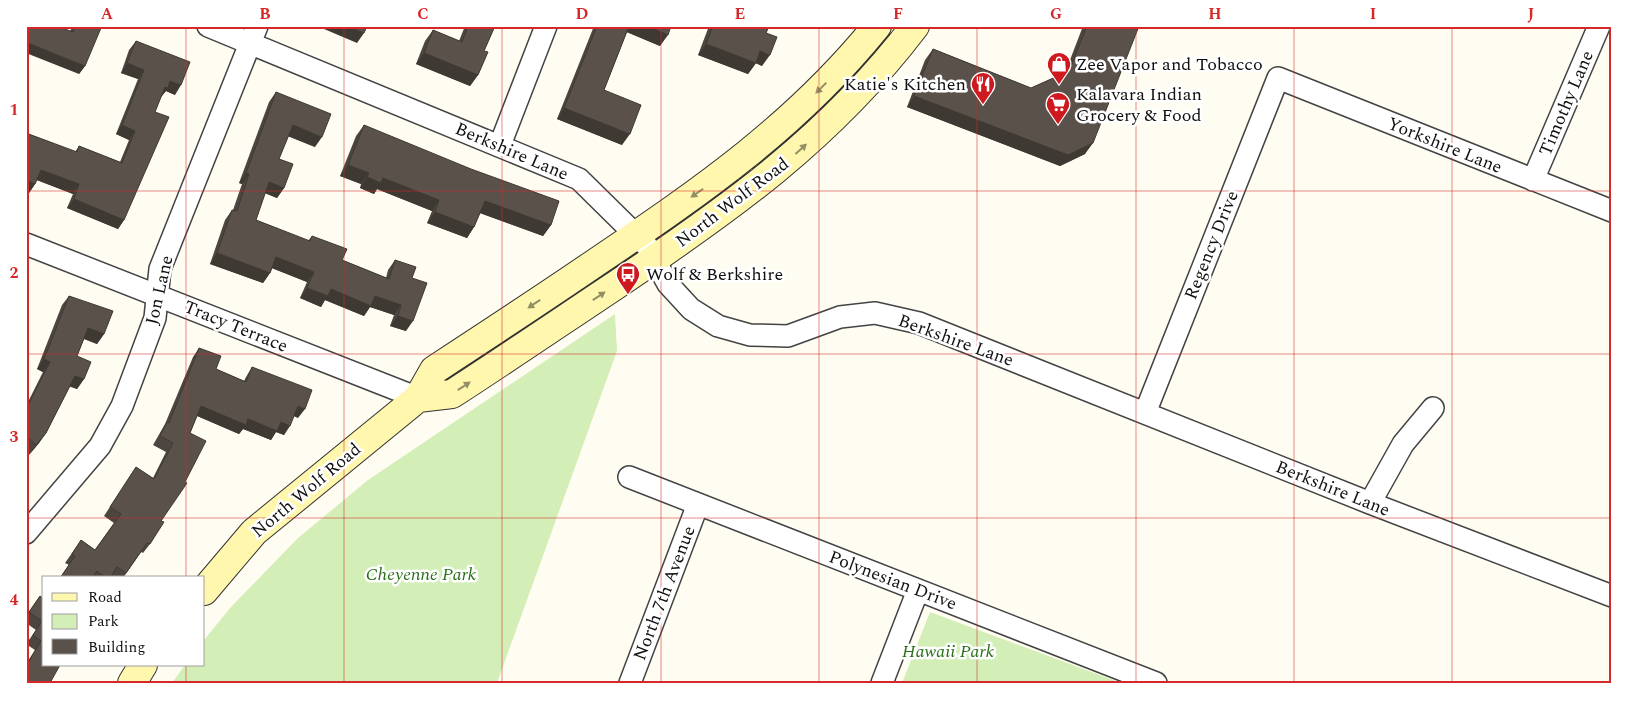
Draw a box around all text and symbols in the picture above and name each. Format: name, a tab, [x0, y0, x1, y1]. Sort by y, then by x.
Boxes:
text: A	[101, 2, 114, 26]
text: B	[259, 2, 271, 26]
text: C	[417, 2, 429, 26]
text: D	[576, 2, 589, 26]
text: E	[735, 2, 745, 26]
text: F	[893, 2, 903, 26]
text: G	[1050, 2, 1062, 26]
text: H	[1208, 2, 1222, 26]
text: I	[1370, 2, 1376, 26]
text: J	[1528, 2, 1535, 26]
street label: Timothy Lane	[1532, 46, 1601, 160]
shop icon: Zee Vapor and Tobacco	[1046, 51, 1072, 85]
place label: Zee Vapor and Tobacco	[1076, 51, 1263, 78]
place label: Katie's Kitchen	[844, 71, 966, 98]
restaurant icon: Katie's Kitchen	[970, 71, 996, 105]
place label: Kalavara Indian Grocery & Food	[1076, 81, 1202, 129]
one-way arrow	[815, 82, 827, 94]
supermarket icon: Kalavara Indian Grocery & Food	[1045, 91, 1071, 125]
text: 1	[10, 98, 18, 122]
street label: Yorkshire Lane	[1383, 110, 1506, 181]
street label: Berkshire Lane	[451, 115, 573, 188]
one-way arrow	[795, 143, 807, 155]
street label: North Wolf Road	[670, 151, 795, 254]
street label: Regency Drive	[1177, 187, 1246, 304]
one-way arrow	[691, 188, 704, 198]
street label: Jon Lane	[138, 253, 181, 328]
text: 2	[10, 261, 19, 285]
bus stop icon: Wolf & Berkshire	[615, 261, 641, 295]
place label: Wolf & Berkshire	[646, 261, 783, 288]
one-way arrow	[592, 291, 606, 301]
street label: Tracy Terrace	[180, 293, 292, 360]
one-way arrow	[527, 299, 541, 309]
street label: Berkshire Lane	[894, 307, 1017, 374]
one-way arrow	[457, 381, 471, 391]
text: 3	[10, 425, 19, 449]
street label: North Wolf Road	[245, 436, 367, 544]
street label: Berkshire Lane	[1272, 453, 1394, 524]
street label: North 7th Avenue	[626, 522, 703, 664]
street label: Polynesian Drive	[825, 544, 961, 617]
park label: Cheyenne Park	[366, 561, 477, 588]
legend	[42, 576, 205, 666]
text: Road	[88, 586, 122, 609]
text: 4	[10, 588, 19, 612]
text: Park	[88, 610, 119, 633]
text: Building	[88, 636, 145, 659]
park label: Hawaii Park	[902, 638, 995, 665]

